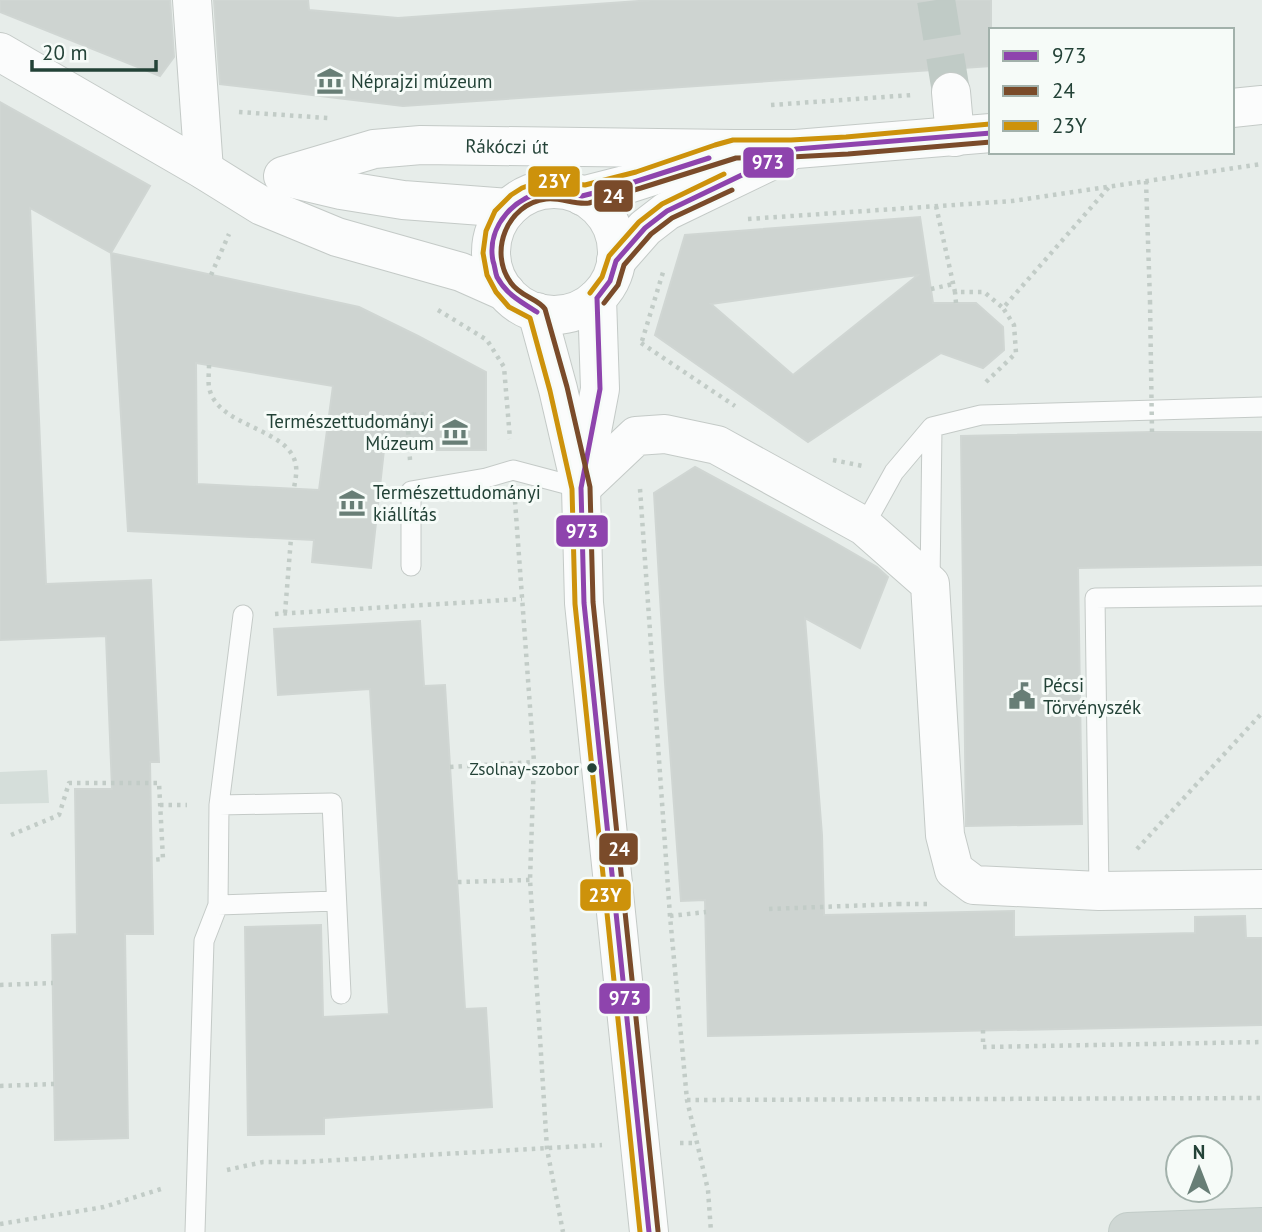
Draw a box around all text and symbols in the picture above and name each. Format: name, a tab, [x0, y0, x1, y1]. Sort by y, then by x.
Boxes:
scale bar	[32, 28, 156, 72]
legend	[989, 28, 1234, 154]
text: 20 m	[42, 39, 88, 66]
text: 973	[1052, 42, 1086, 69]
museum icon: Néprajzi múzeum	[315, 66, 345, 96]
place label: Néprajzi múzeum	[351, 69, 493, 93]
text: 24	[1052, 77, 1075, 104]
text: 23Y	[1052, 112, 1087, 139]
street label: Rákóczi út	[465, 134, 549, 159]
line badge: 973	[742, 146, 795, 179]
text: 973	[752, 150, 784, 174]
line badge: 23Y	[527, 165, 581, 198]
text: 23Y	[538, 169, 571, 193]
line badge: 24	[593, 179, 634, 213]
text: 24	[602, 184, 624, 208]
place label: Természettudományi Múzeum	[266, 409, 434, 455]
museum icon: Természettudományi Múzeum	[440, 417, 470, 447]
place label: Természettudományi kiállítás	[373, 480, 541, 526]
museum icon: Természettudományi kiállítás	[337, 488, 367, 518]
line badge: 973	[555, 514, 609, 548]
text: 973	[566, 519, 598, 543]
place label: Pécsi Törvényszék	[1043, 673, 1141, 719]
public building icon: Pécsi Törvényszék	[1007, 681, 1037, 711]
place label: Zsolnay-szobor	[469, 758, 579, 780]
marker: Zsolnay-szobor	[585, 761, 599, 775]
line badge: 24	[598, 832, 639, 866]
text: 24	[608, 837, 630, 861]
line badge: 23Y	[579, 878, 632, 912]
text: 23Y	[589, 883, 622, 907]
line badge: 973	[598, 982, 651, 1015]
text: 973	[609, 986, 641, 1010]
north arrow	[1164, 1134, 1234, 1204]
text: N	[1193, 1140, 1205, 1164]

